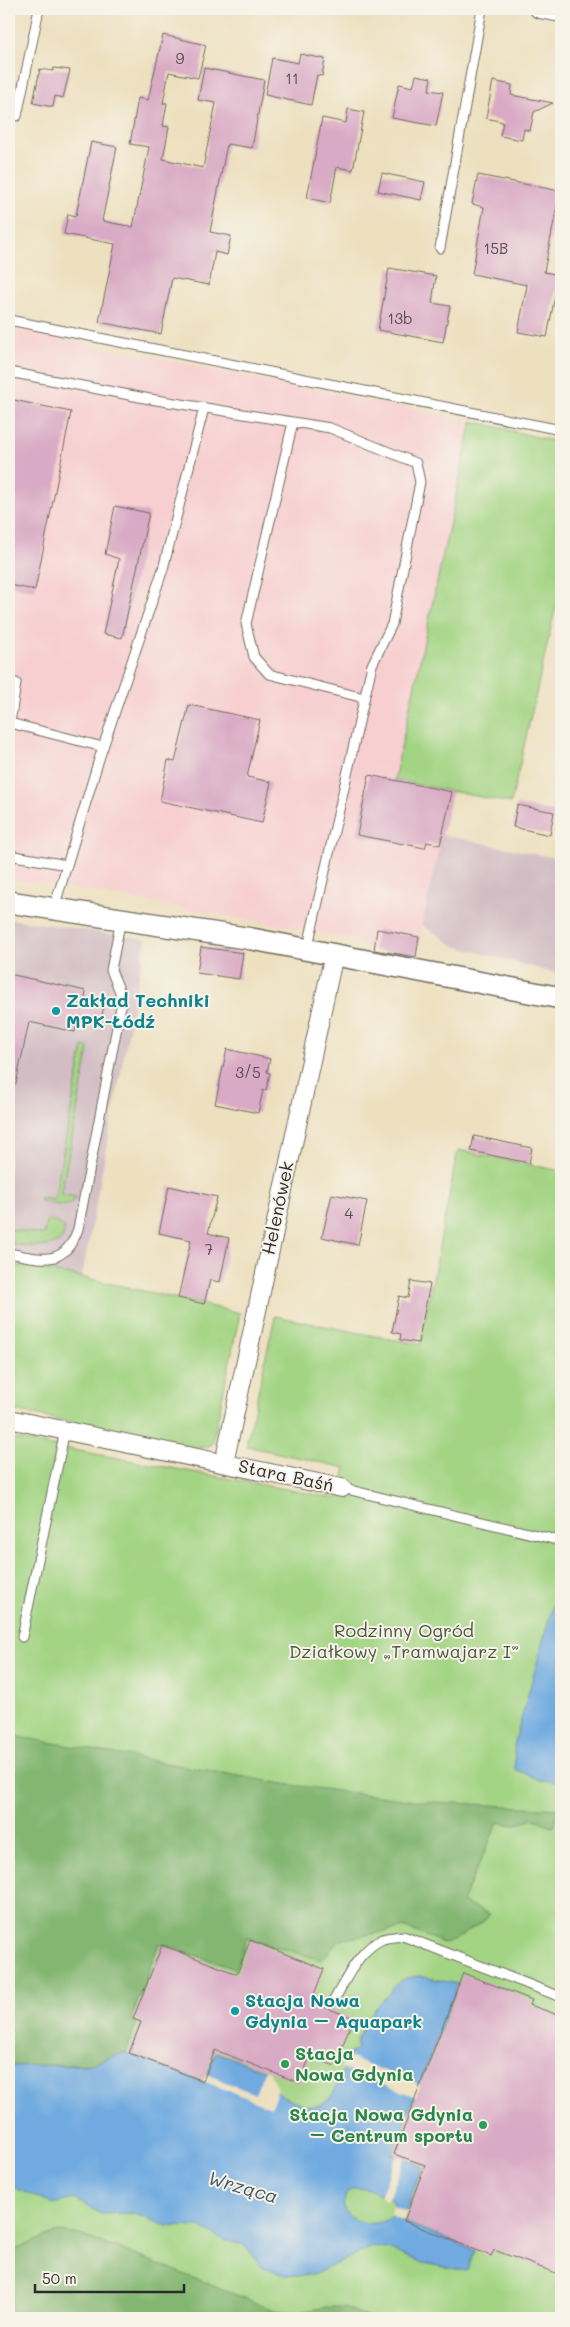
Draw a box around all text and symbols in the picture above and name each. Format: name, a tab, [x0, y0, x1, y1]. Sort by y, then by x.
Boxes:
house number: 9	[176, 48, 185, 68]
house number: 11	[285, 68, 299, 88]
house number: 15B	[484, 238, 508, 258]
house number: 13b	[387, 308, 413, 328]
place label: Zakład Techniki MPK-Łódź	[66, 988, 210, 1033]
marker: Zakład Techniki MPK-Łódź	[50, 1005, 62, 1017]
house number: 3/5	[235, 1062, 261, 1082]
street label: Helenówek	[255, 1159, 299, 1257]
house number: 4	[345, 1203, 354, 1223]
house number: 7	[205, 1239, 213, 1259]
street label: Stara Baśń	[237, 1453, 336, 1497]
park label: Rodzinny Ogród Działkowy „Tramwajarz I”	[289, 1618, 519, 1663]
place label: Stacja Nowa Gdynia – Aquapark	[245, 1988, 422, 2033]
marker: Stacja Nowa Gdynia – Aquapark	[229, 2005, 241, 2017]
place label: Stacja Nowa Gdynia	[295, 2041, 413, 2086]
marker: Stacja Nowa Gdynia	[279, 2058, 291, 2070]
place label: Stacja Nowa Gdynia – Centrum sportu	[289, 2102, 473, 2147]
marker: Stacja Nowa Gdynia – Centrum sportu	[477, 2119, 489, 2131]
water label: Wrząca	[205, 2165, 281, 2208]
scale bar	[35, 2262, 184, 2294]
text: 50 m	[42, 2268, 77, 2288]

